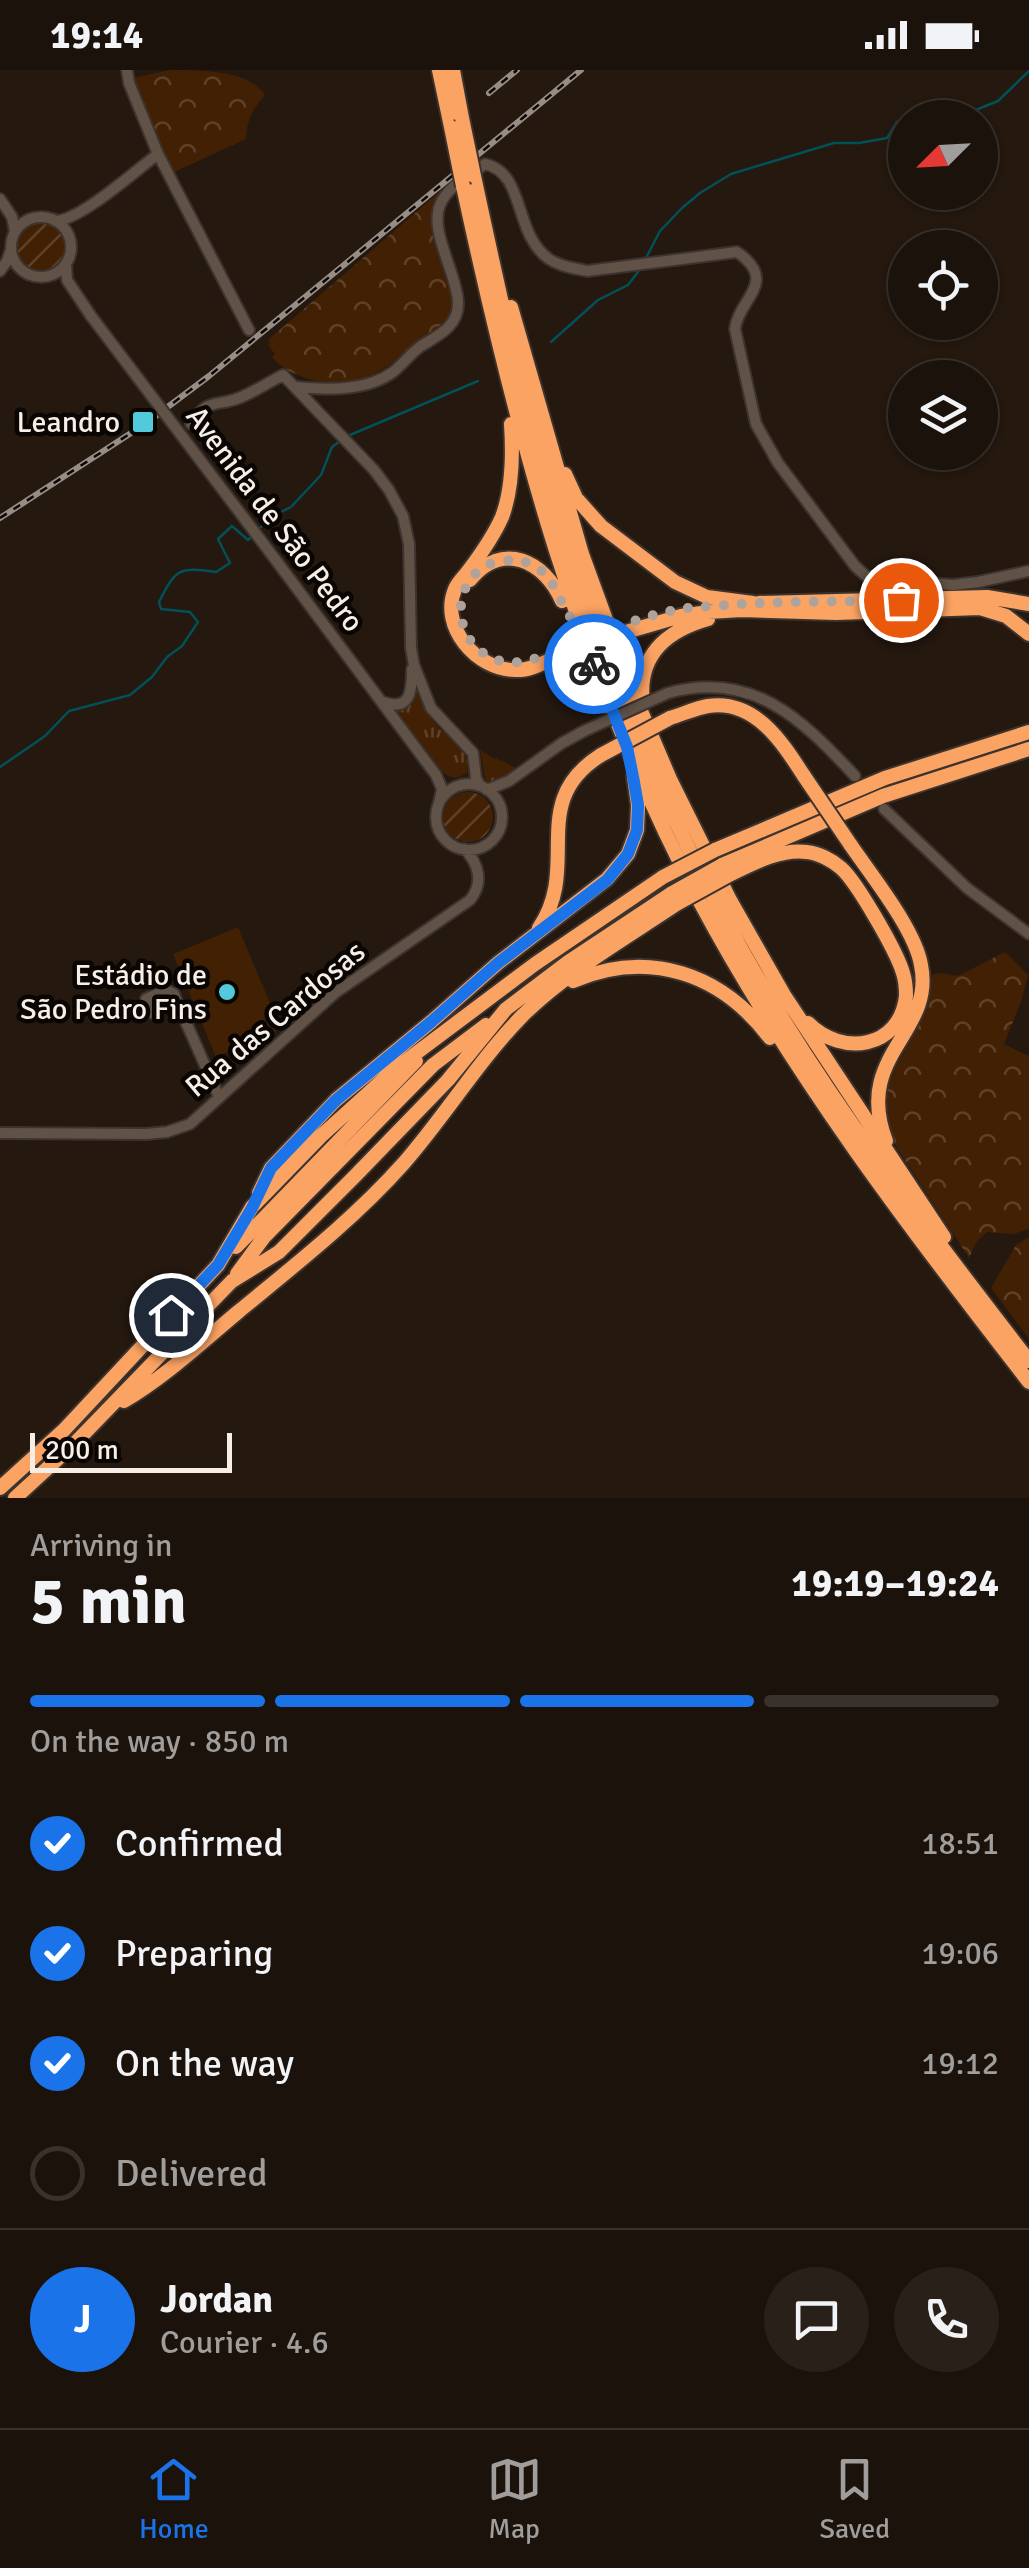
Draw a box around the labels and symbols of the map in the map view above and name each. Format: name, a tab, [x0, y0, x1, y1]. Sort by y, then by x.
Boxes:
north arrow	[888, 100, 998, 210]
street label: Avenida de São Pedro	[178, 399, 372, 639]
place label: Leandro	[17, 404, 120, 441]
marker: Leandro	[130, 409, 156, 435]
pin	[859, 558, 944, 643]
courier	[544, 614, 644, 714]
street label: Rua das Cardosas	[178, 933, 373, 1105]
place label: Estádio de São Pedro Fins	[20, 957, 207, 1028]
marker: Estádio de São Pedro Fins	[216, 981, 238, 1003]
pin	[129, 1273, 214, 1358]
scale bar	[30, 1428, 232, 1472]

